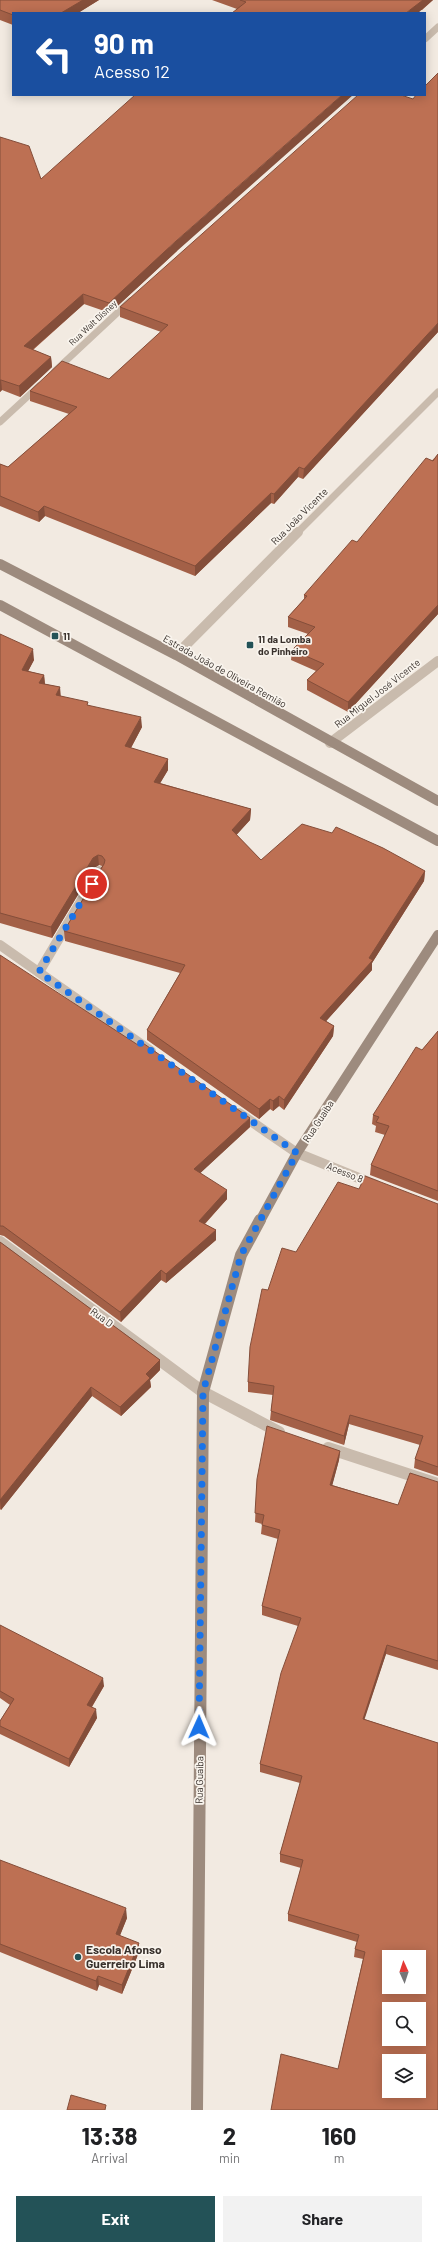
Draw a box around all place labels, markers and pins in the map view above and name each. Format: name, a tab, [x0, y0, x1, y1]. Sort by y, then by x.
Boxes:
place label: 11	[63, 630, 70, 642]
marker: 11	[50, 631, 60, 641]
place label: 11 da Lomba do Pinheiro	[258, 633, 311, 657]
marker: 11 da Lomba do Pinheiro	[245, 640, 255, 650]
pin	[75, 867, 109, 901]
place label: Escola Afonso Guerreiro Lima	[86, 1942, 165, 1970]
marker: Escola Afonso Guerreiro Lima	[73, 1952, 83, 1962]

